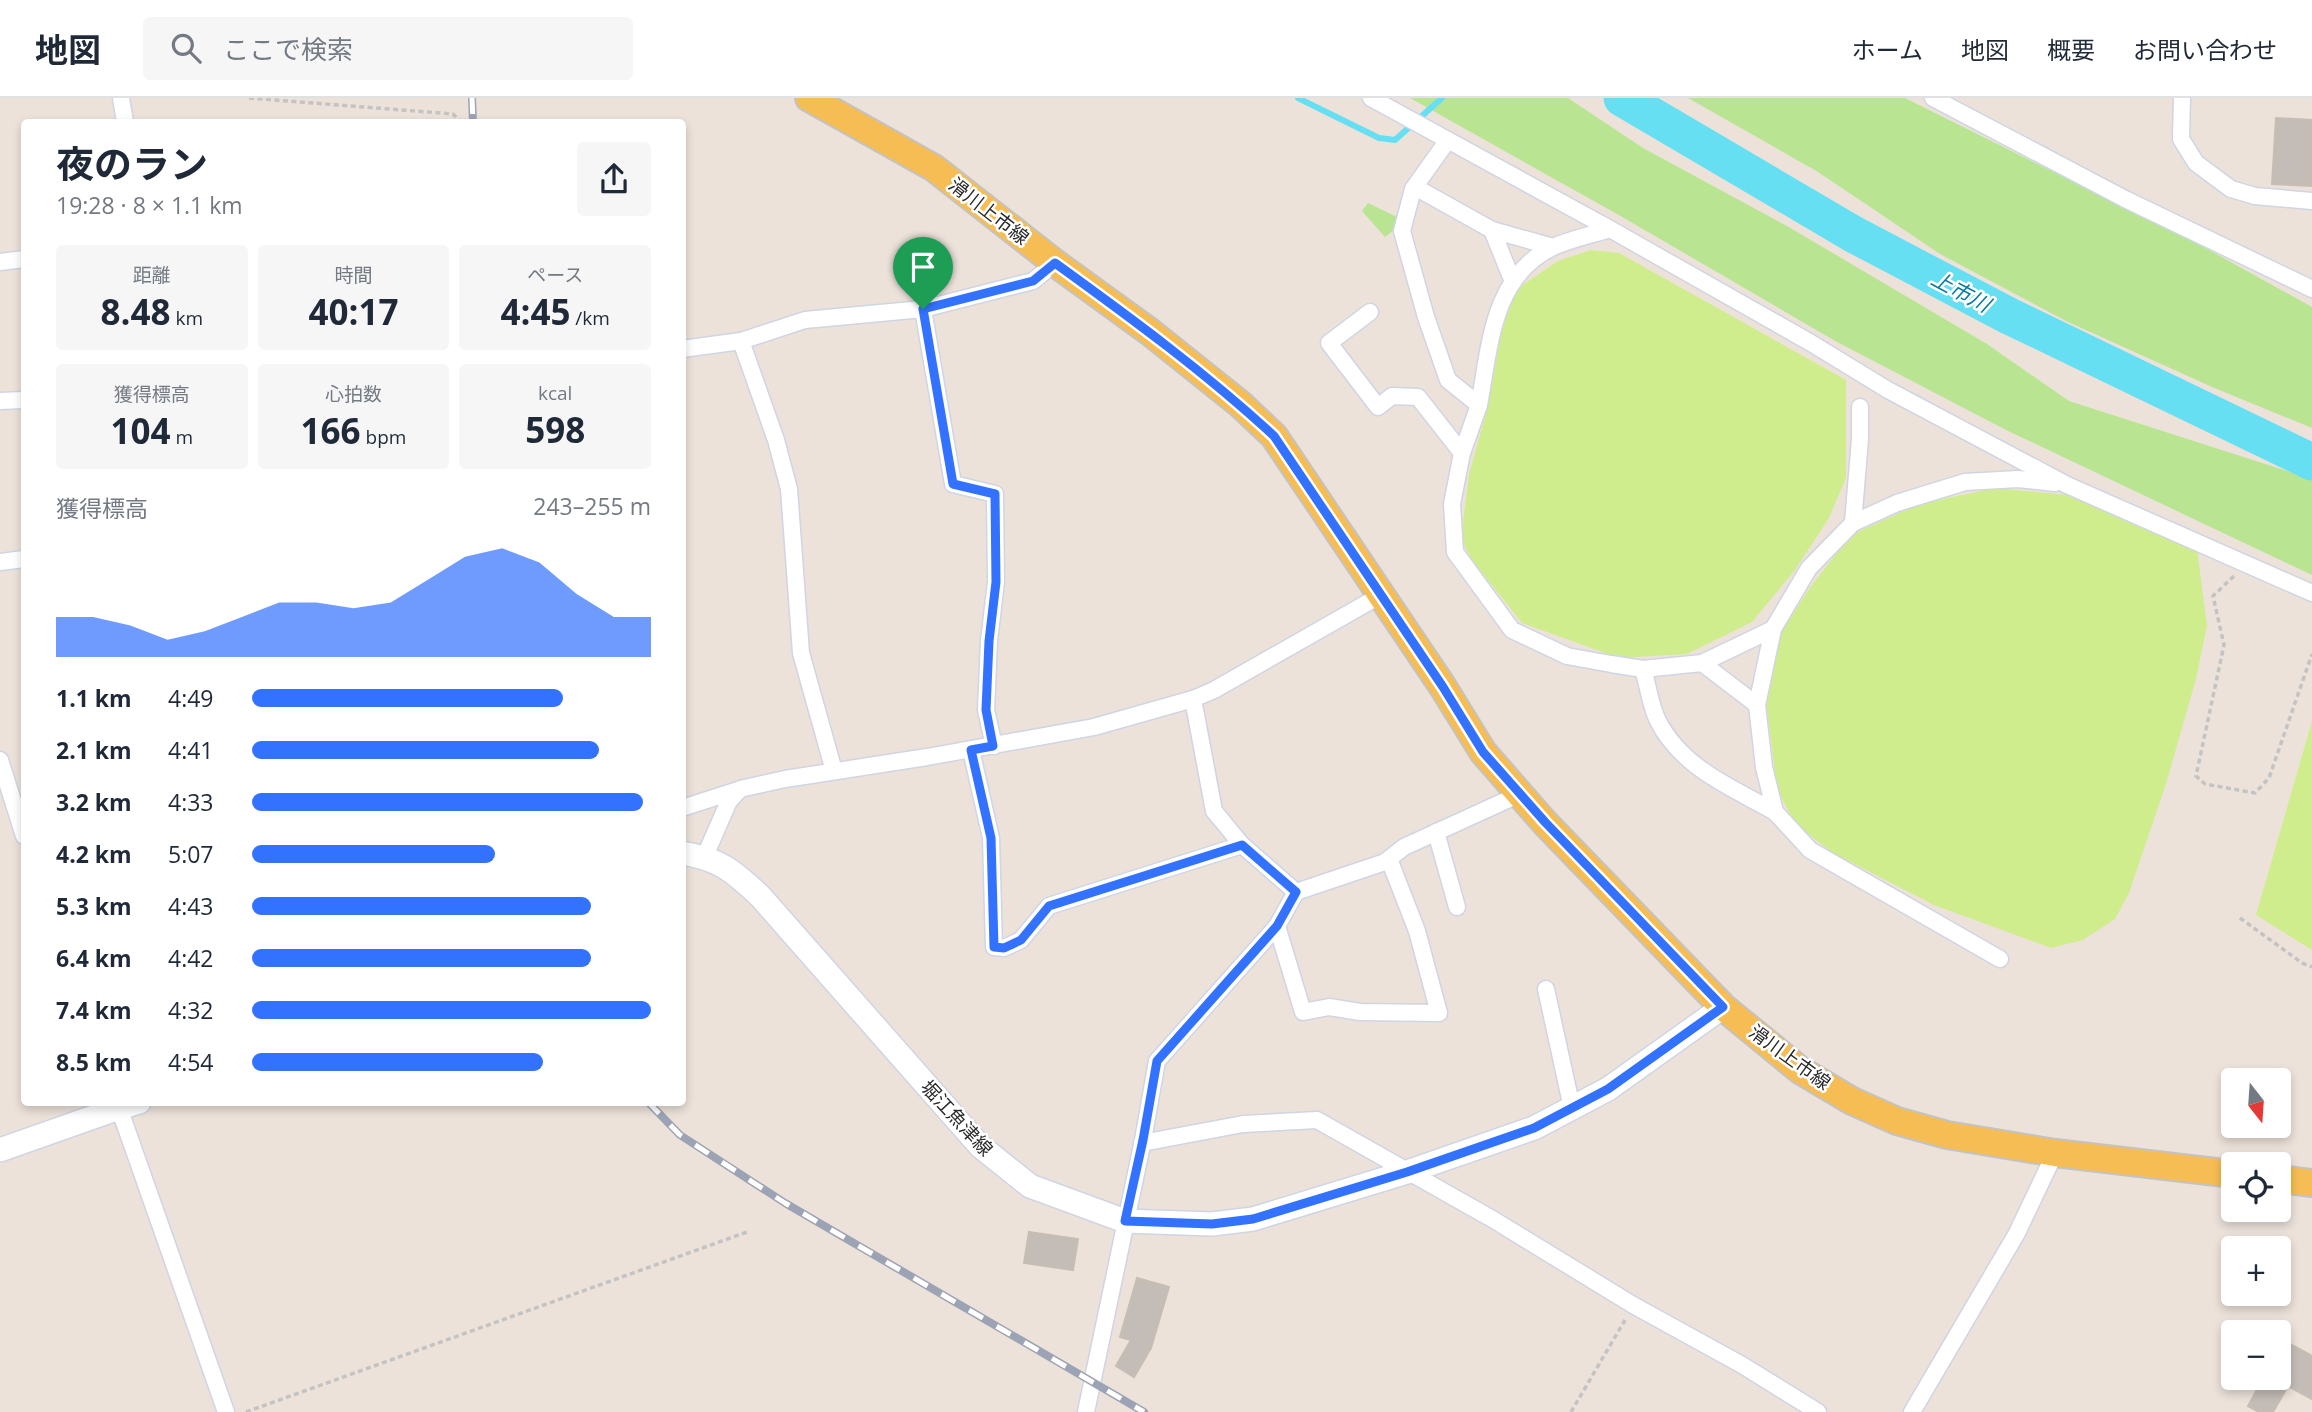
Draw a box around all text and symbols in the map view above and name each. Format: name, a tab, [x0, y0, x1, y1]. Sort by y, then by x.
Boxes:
search box	[143, 17, 633, 80]
text: 地図	[35, 27, 101, 72]
icon: search	[167, 29, 205, 67]
text: ここで検索	[223, 31, 353, 67]
text: ホーム	[1852, 33, 1923, 66]
text: 地図	[1961, 33, 2009, 66]
text: 概要	[2047, 33, 2095, 66]
text: お問い合わせ	[2133, 33, 2277, 66]
text: 夜のラン	[56, 137, 208, 189]
button: share	[577, 142, 651, 216]
street label: 滑川上市線	[944, 172, 1034, 250]
text: 19:28 · 8 × 1.1 km	[56, 189, 243, 221]
pin	[893, 237, 953, 309]
icon: arrive	[904, 248, 942, 286]
text: 距離	[133, 262, 171, 288]
text: 時間	[334, 262, 373, 288]
text: ペース	[527, 262, 583, 288]
water label: 上市川	[1927, 264, 1997, 319]
text: 8.48	[101, 288, 171, 335]
text: 40:17	[308, 288, 399, 335]
text: 4:45	[500, 288, 570, 335]
text: km	[171, 305, 203, 331]
text: /km	[570, 305, 610, 331]
text: kcal	[538, 380, 572, 406]
text: 獲得標高	[114, 381, 190, 407]
text: 心拍数	[325, 381, 382, 407]
text: 598	[525, 406, 585, 453]
text: 104	[111, 407, 171, 454]
text: 166	[301, 407, 361, 454]
text: m	[171, 424, 193, 450]
text: bpm	[361, 424, 406, 450]
text: 243–255 m	[533, 490, 651, 522]
text: 獲得標高	[56, 492, 148, 524]
text: 1.1 km	[56, 682, 132, 714]
text: 4:49	[168, 682, 214, 714]
text: 2.1 km	[56, 734, 132, 766]
text: 4:41	[168, 734, 214, 766]
text: 3.2 km	[56, 786, 132, 818]
text: 4:33	[168, 786, 214, 818]
text: 4.2 km	[56, 838, 132, 870]
text: 5:07	[168, 838, 214, 870]
text: 5.3 km	[56, 890, 132, 922]
text: 4:43	[168, 890, 214, 922]
text: 6.4 km	[56, 942, 132, 974]
text: 4:42	[168, 942, 214, 974]
text: 7.4 km	[56, 994, 132, 1026]
text: 4:32	[168, 994, 214, 1026]
street label: 滑川上市線	[1744, 1019, 1836, 1095]
text: 8.5 km	[56, 1046, 132, 1078]
text: 4:54	[168, 1046, 214, 1078]
north arrow	[2221, 1068, 2291, 1138]
map controls	[2221, 1068, 2291, 1390]
street label: 堀江魚津線	[915, 1074, 999, 1162]
button: locate	[2221, 1152, 2291, 1222]
button: +	[2221, 1236, 2291, 1306]
button: −	[2221, 1320, 2291, 1390]

